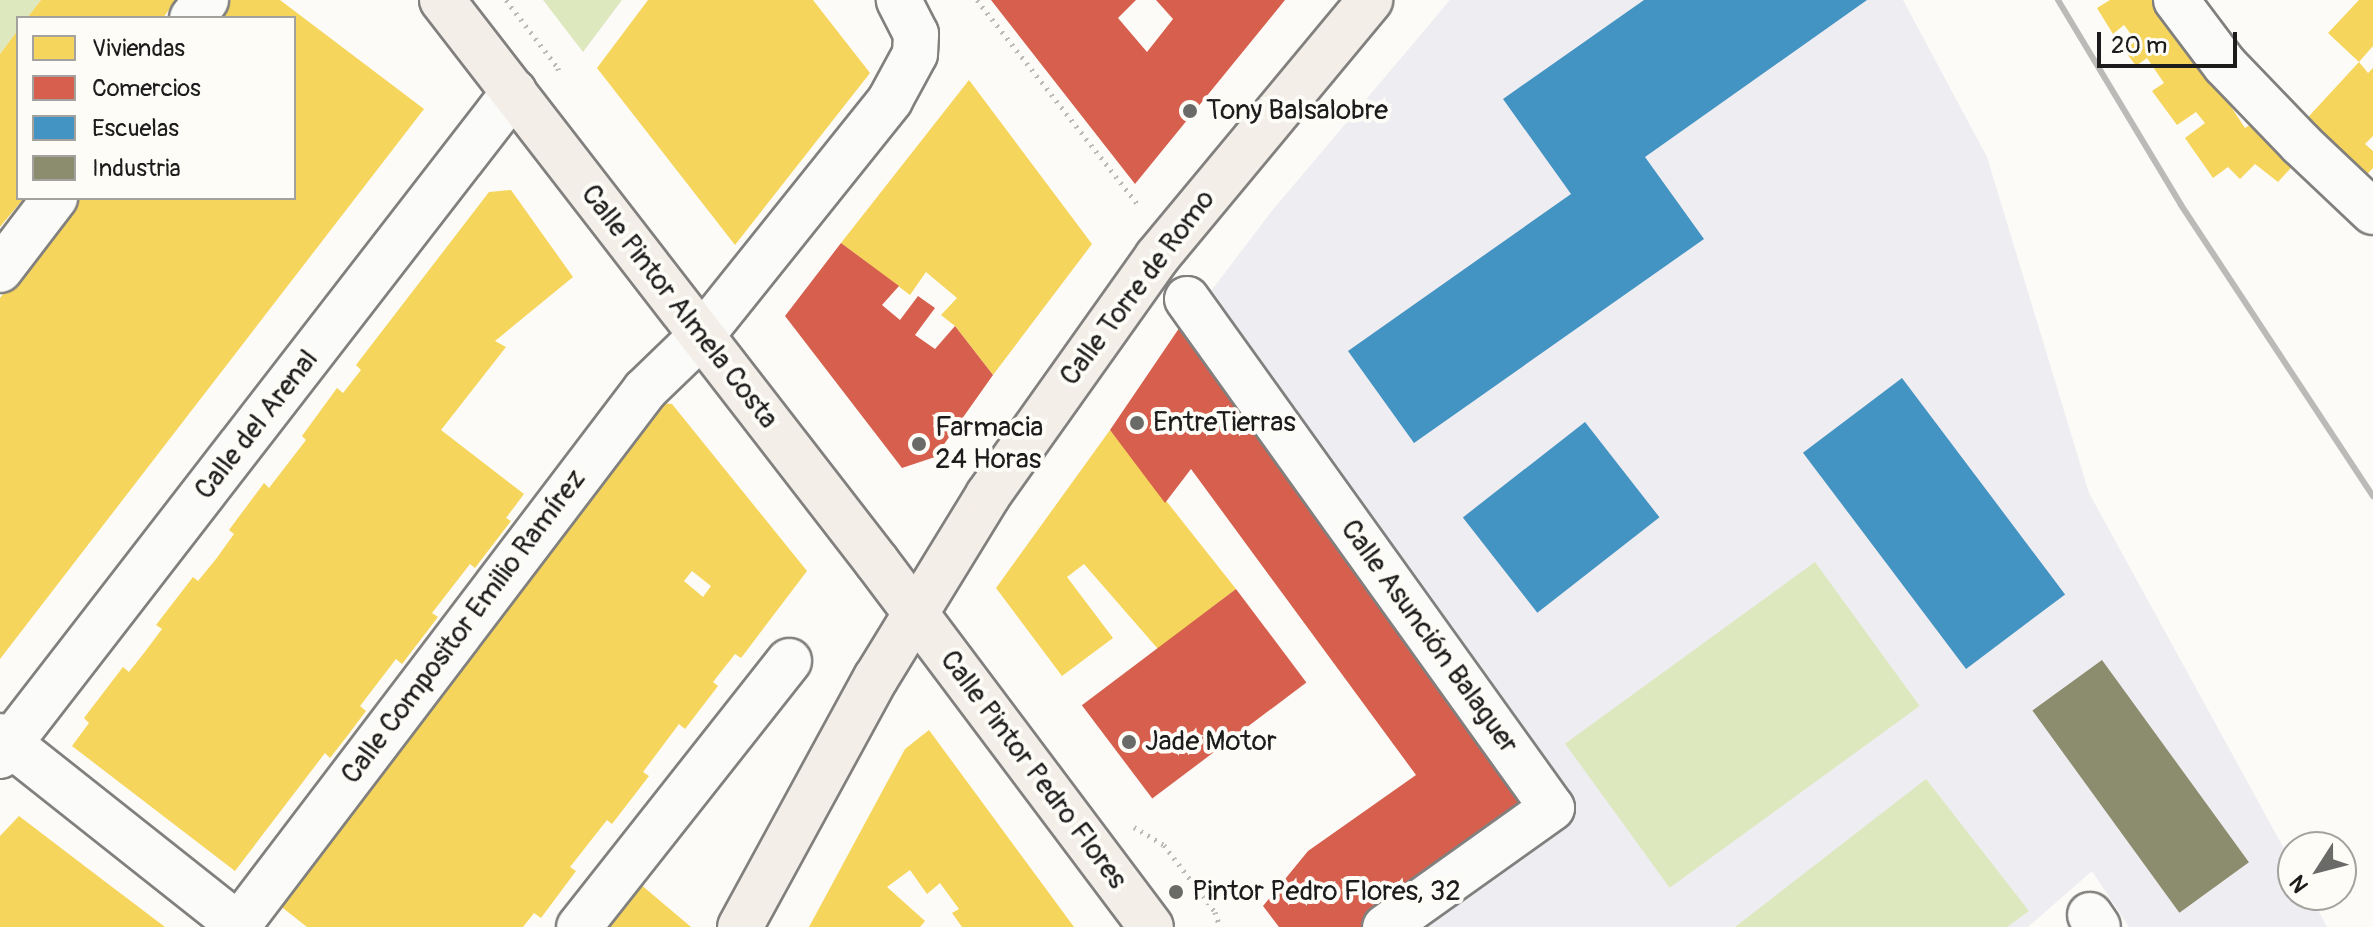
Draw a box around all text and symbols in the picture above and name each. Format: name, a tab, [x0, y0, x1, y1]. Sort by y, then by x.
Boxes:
legend	[16, 16, 296, 200]
scale bar	[2101, 16, 2241, 66]
text: 20 m	[2111, 31, 2167, 60]
text: Viviendas	[92, 34, 185, 63]
text: Comercios	[92, 74, 201, 103]
place label: Tony Balsalobre	[1206, 94, 1388, 128]
marker: Tony Balsalobre	[1181, 102, 1199, 120]
text: Escuelas	[92, 114, 179, 143]
text: Industria	[92, 154, 181, 183]
street label: Calle Pintor Almela Costa	[573, 178, 785, 436]
street label: Calle Torre de Romo	[1053, 184, 1223, 392]
street label: Calle del Arenal	[188, 344, 326, 506]
place label: EntreTierras	[1153, 406, 1296, 440]
place label: Farmacia 24 Horas	[935, 411, 1043, 477]
marker: EntreTierras	[1128, 414, 1146, 432]
marker: Farmacia 24 Horas	[910, 435, 928, 453]
street label: Calle Compositor Emilio Ramírez	[335, 463, 593, 791]
street label: Calle Asunción Balaguer	[1333, 514, 1525, 760]
street label: Calle Pintor Pedro Flores	[932, 644, 1134, 896]
place label: Jade Motor	[1145, 725, 1277, 759]
marker: Jade Motor	[1120, 733, 1138, 751]
north arrow	[2277, 831, 2357, 911]
text: N	[2284, 870, 2315, 898]
place label: Pintor Pedro Flores, 32	[1192, 875, 1461, 909]
marker: Pintor Pedro Flores, 32	[1167, 883, 1185, 901]

